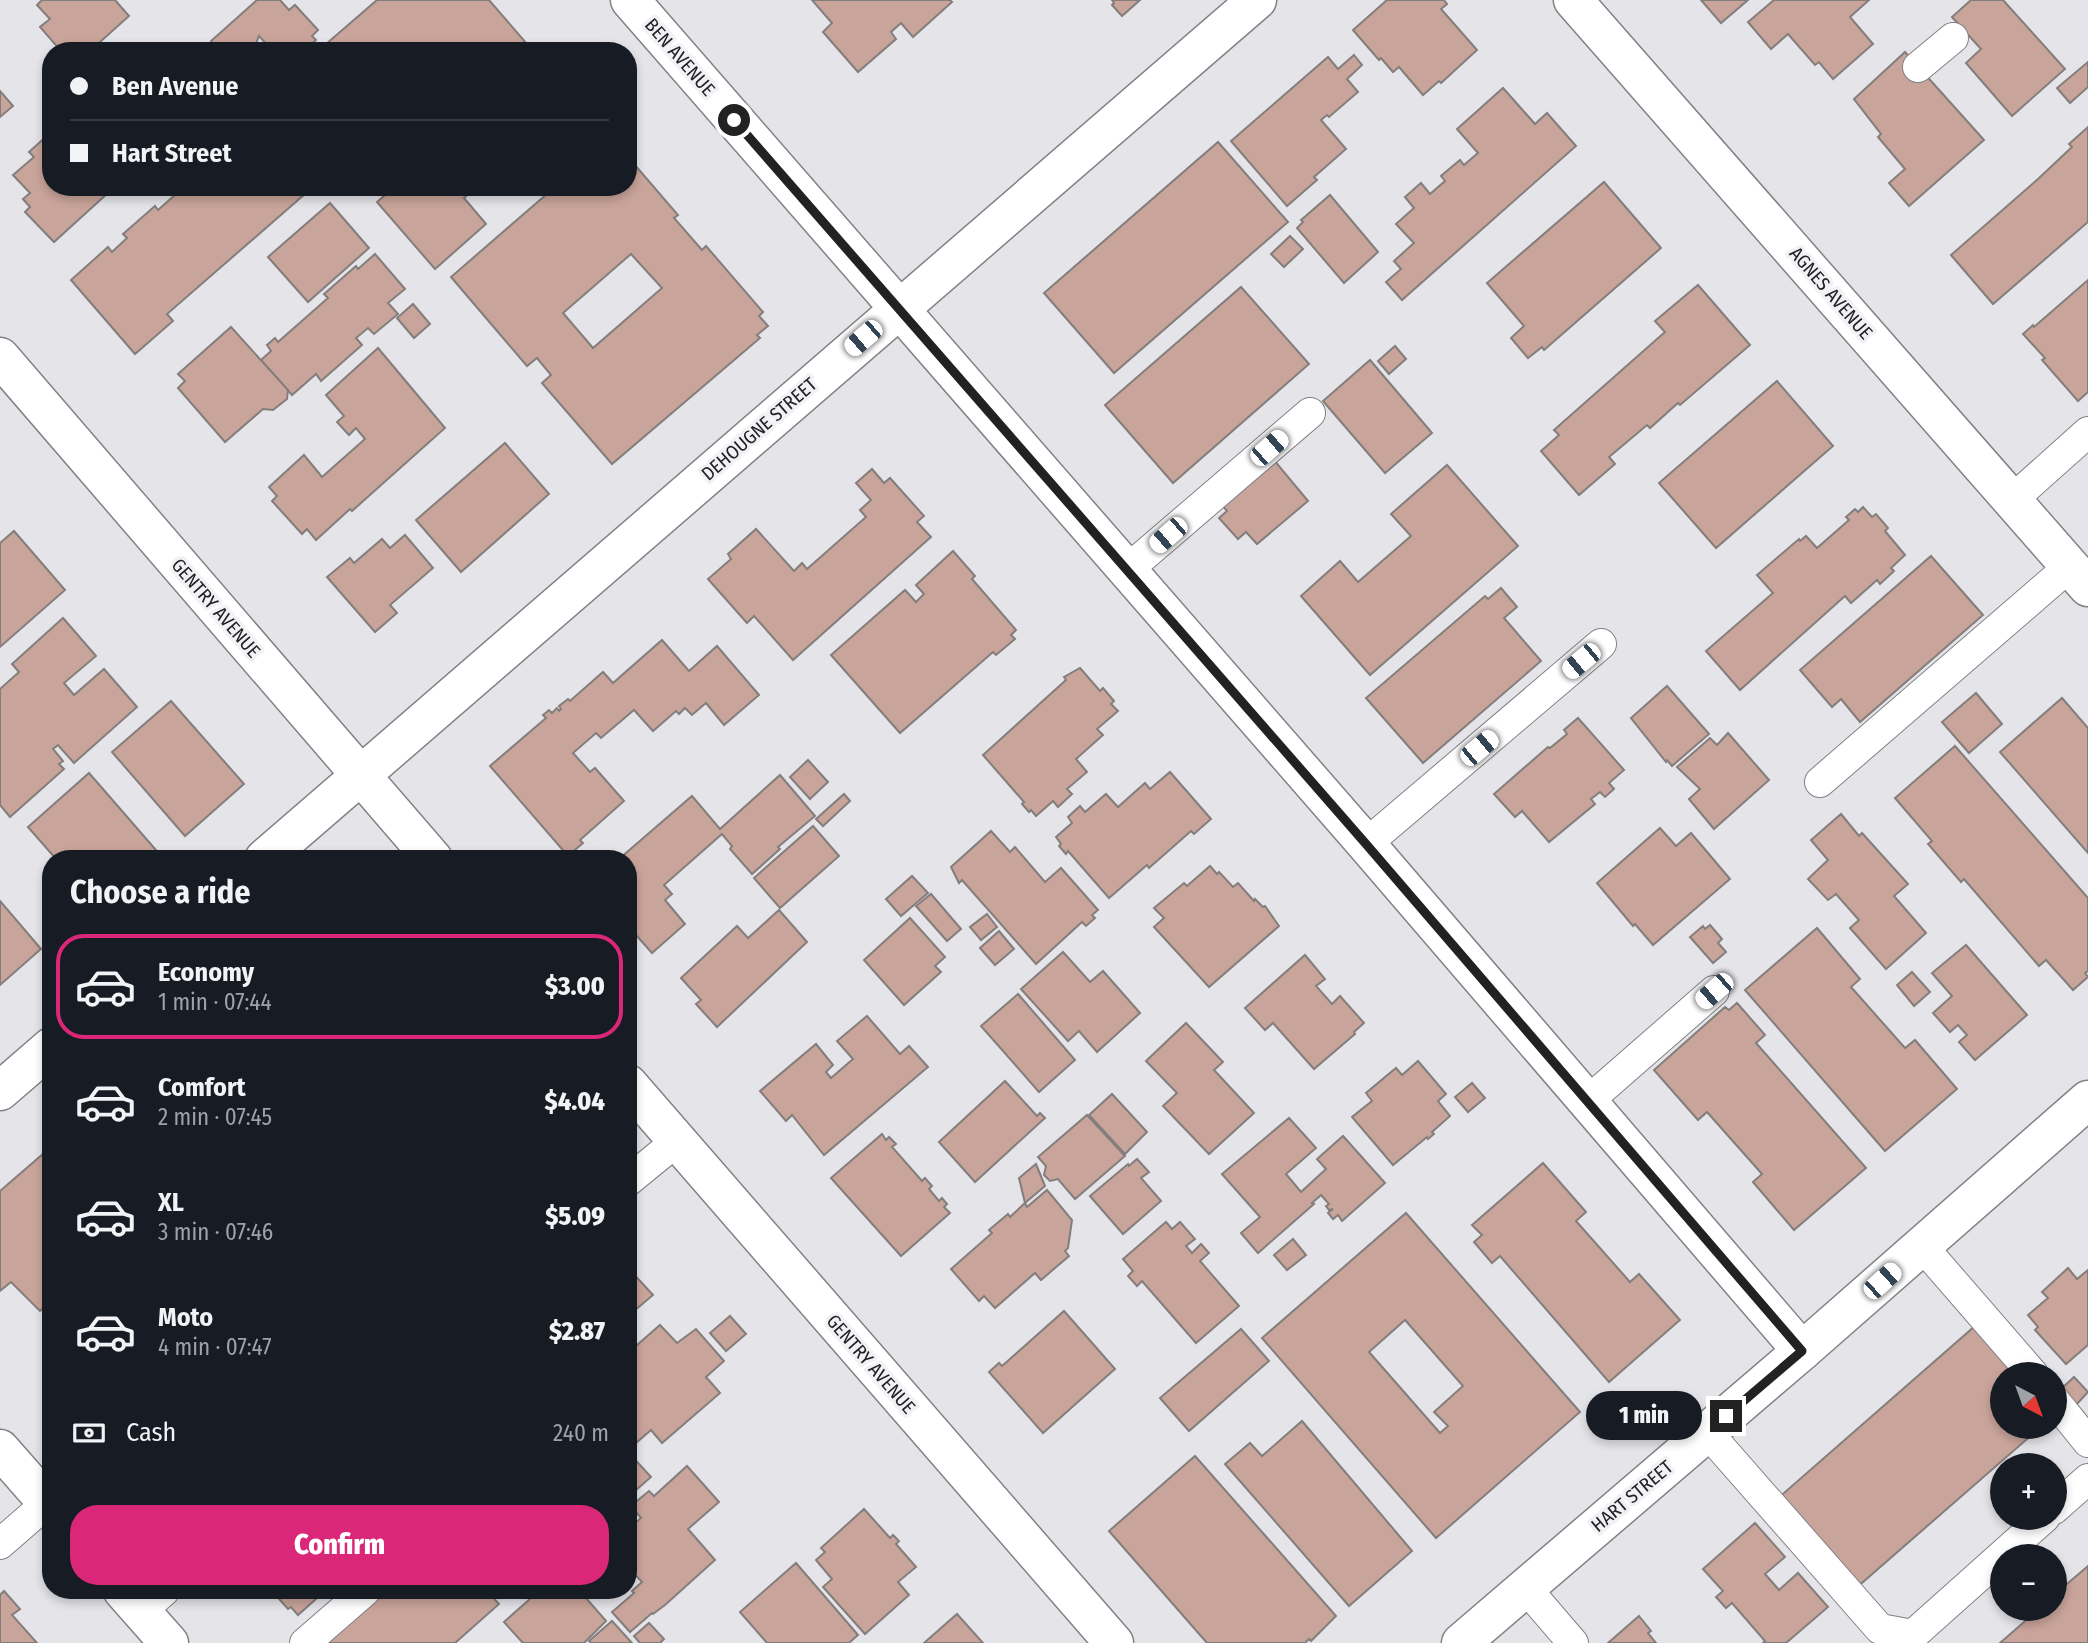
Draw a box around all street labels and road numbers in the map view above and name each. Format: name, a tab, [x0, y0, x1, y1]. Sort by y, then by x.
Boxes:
street label: BEN AVENUE	[640, 14, 720, 101]
street label: AGNES AVENUE	[1785, 242, 1877, 344]
street label: DEHOUGNE STREET	[697, 373, 821, 485]
street label: GENTRY AVENUE	[167, 554, 265, 662]
street label: GENTRY AVENUE	[822, 1310, 920, 1418]
street label: HART STREET	[1586, 1455, 1678, 1537]

